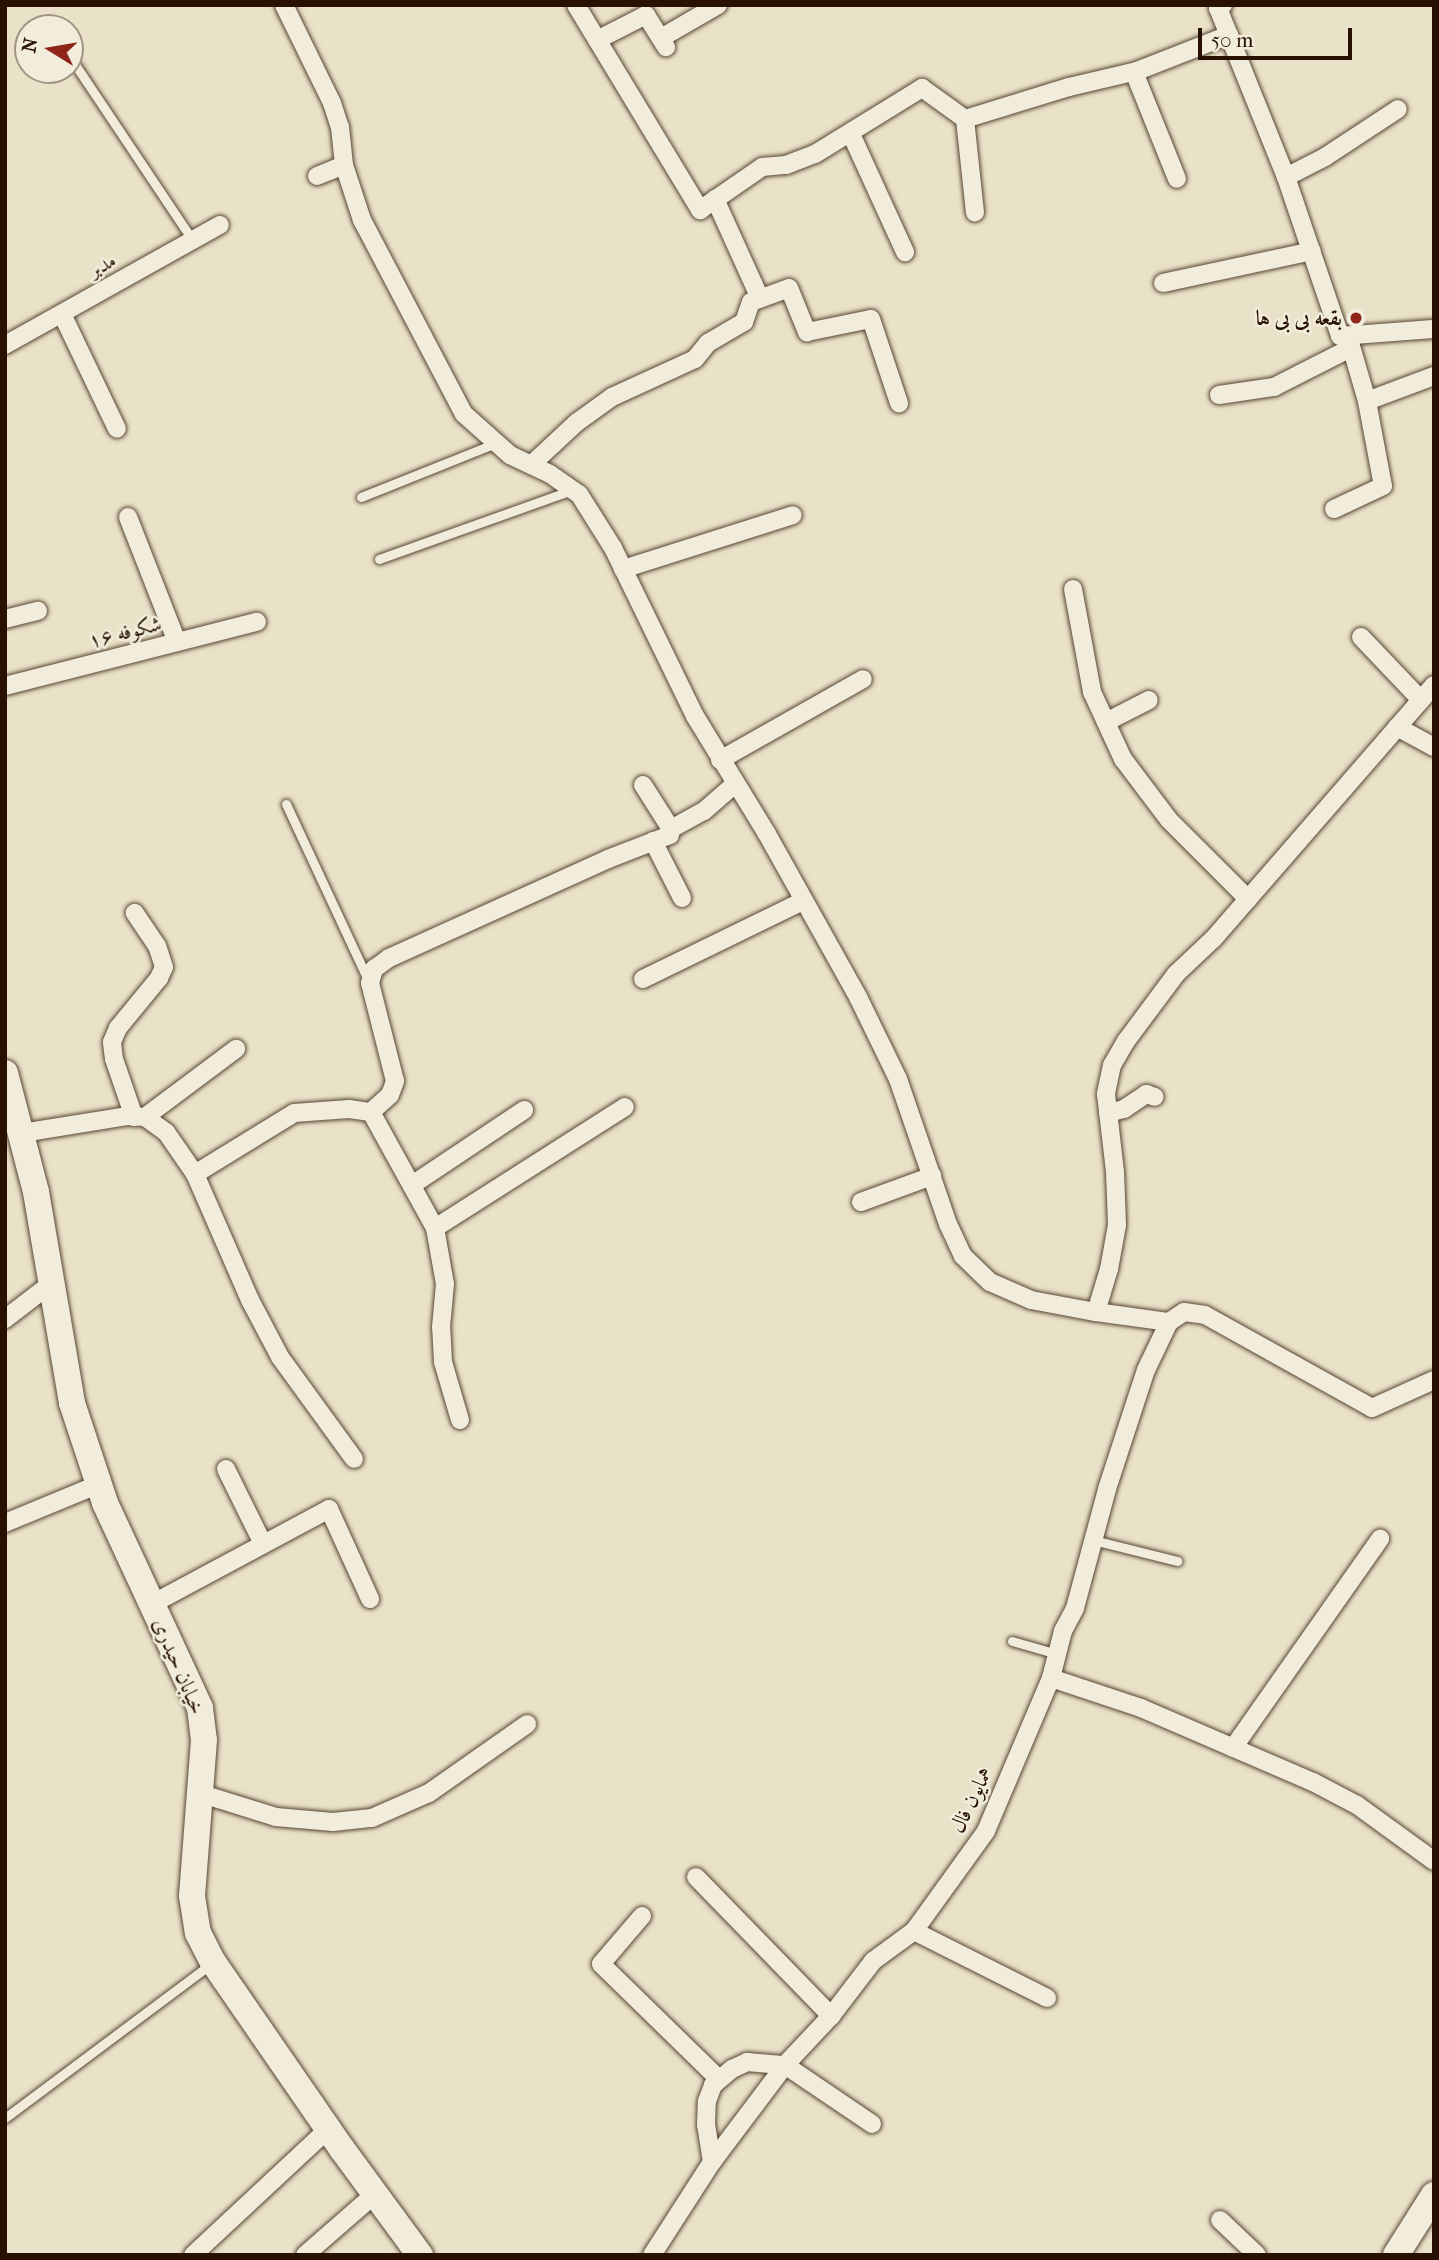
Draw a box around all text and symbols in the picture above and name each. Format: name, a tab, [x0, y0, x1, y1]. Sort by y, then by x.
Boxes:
north arrow	[14, 14, 84, 84]
scale bar	[1201, 14, 1355, 58]
text: 50 m	[1211, 28, 1254, 52]
text: N	[18, 36, 43, 55]
street label: مدبر	[84, 247, 120, 283]
place label: بقعه بی بی ها	[1256, 305, 1342, 331]
marker: بقعه بی بی ها	[1348, 310, 1364, 326]
street label: شکوفه ۱۶	[86, 611, 164, 653]
street label: خیابان حیدری	[147, 1614, 211, 1718]
street label: همایون فال	[944, 1763, 998, 1837]

